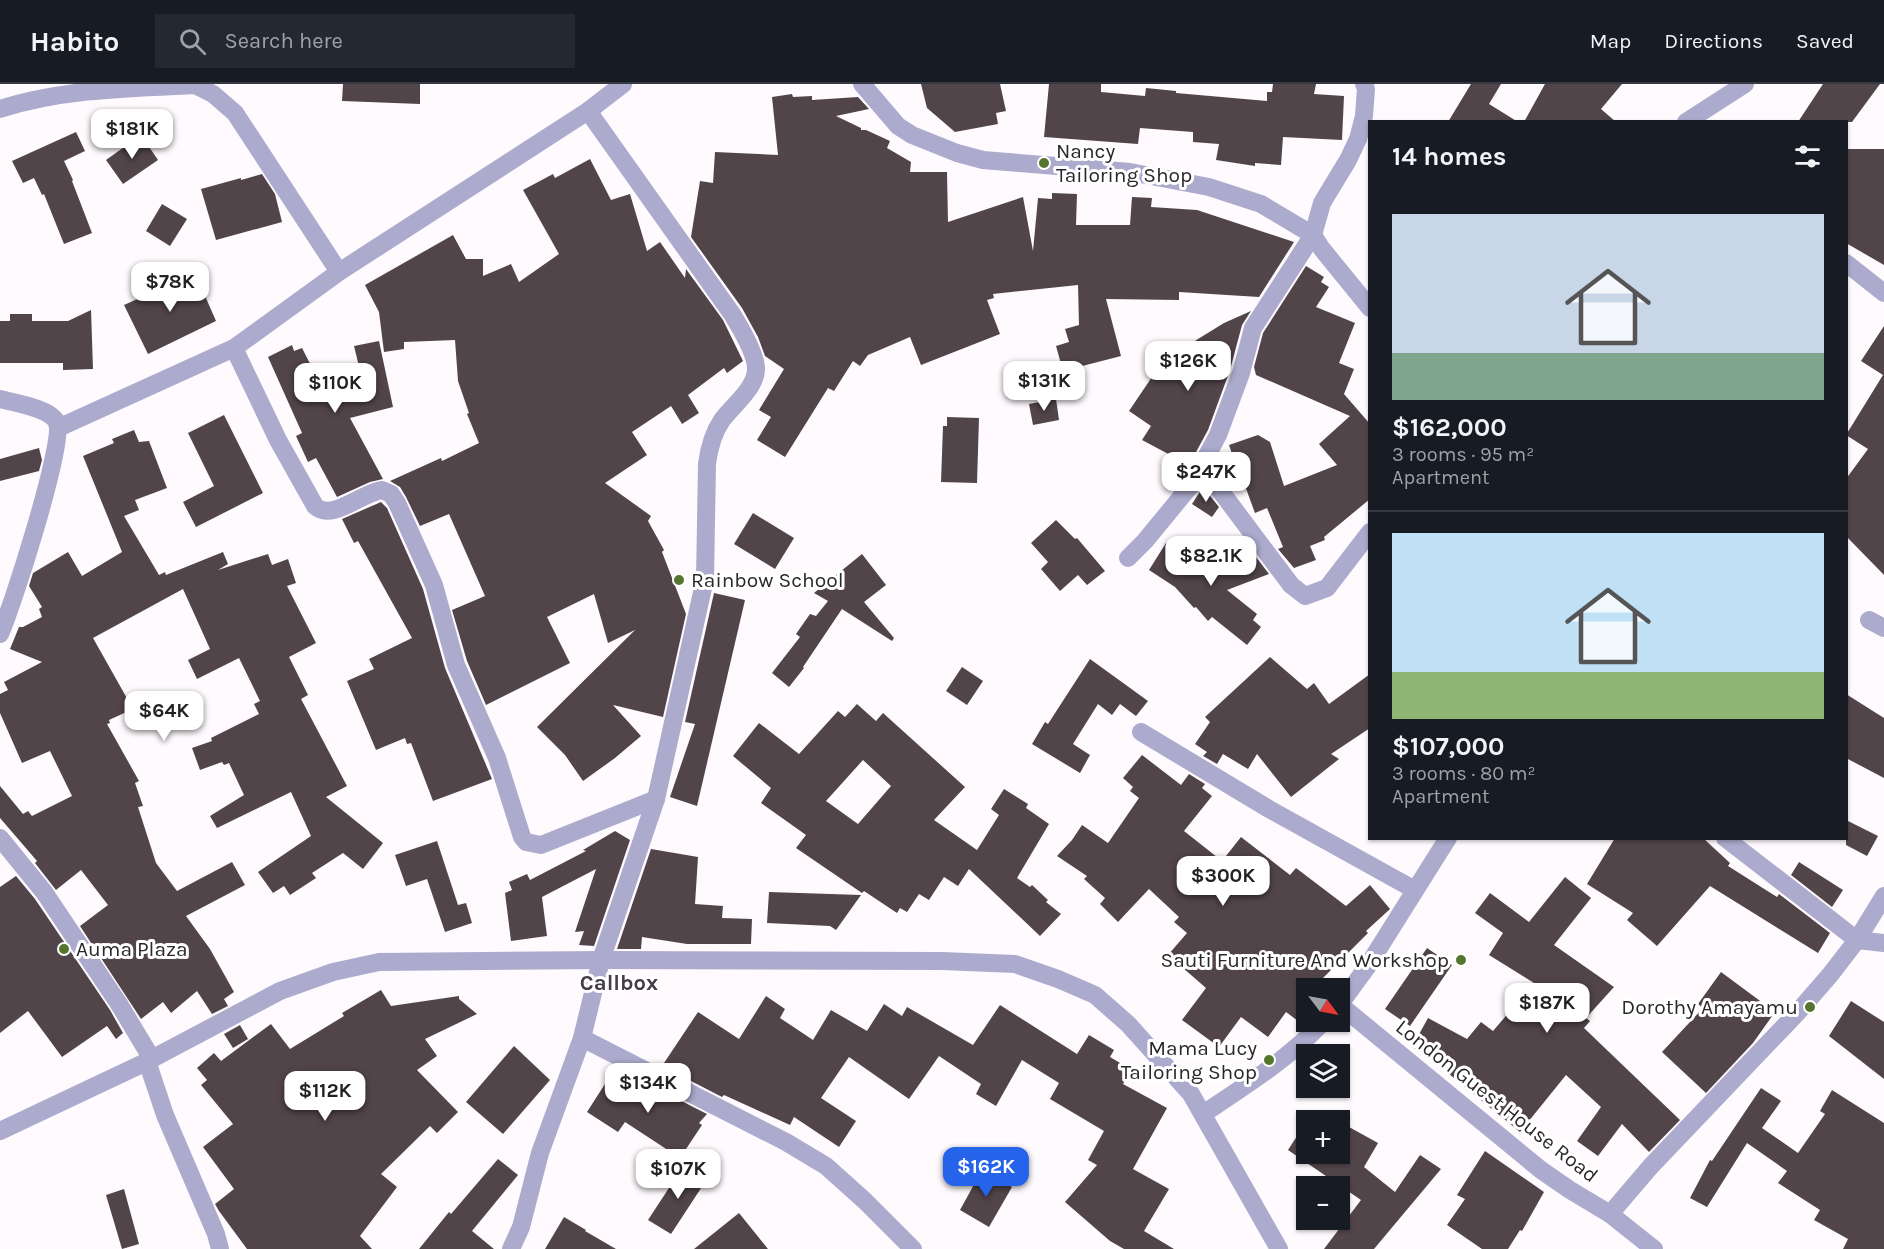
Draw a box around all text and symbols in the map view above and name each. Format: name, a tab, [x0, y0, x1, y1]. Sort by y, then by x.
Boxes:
search box	[155, 14, 575, 68]
text: Habito	[30, 25, 119, 58]
icon: search	[176, 25, 209, 58]
text: Search here	[224, 28, 343, 54]
text: Map	[1590, 29, 1631, 53]
text: Directions	[1664, 29, 1763, 53]
text: Saved	[1796, 29, 1854, 53]
pin: $181K	[90, 109, 174, 160]
text: $181K	[105, 117, 159, 140]
place label: Nancy Tailoring Shop	[1056, 139, 1192, 187]
icon: filters	[1791, 140, 1824, 173]
text: 14 homes	[1392, 141, 1506, 172]
marker: Nancy Tailoring Shop	[1037, 156, 1051, 170]
icon: home	[1554, 253, 1662, 361]
pin: $78K	[134, 262, 206, 313]
text: $78K	[145, 270, 195, 293]
pin: $126K	[1146, 341, 1230, 392]
text: $126K	[1159, 349, 1217, 372]
pin: $131K	[1002, 361, 1086, 412]
pin: $110K	[293, 363, 377, 414]
text: $131K	[1017, 369, 1071, 392]
text: $110K	[308, 371, 362, 394]
text: $162,000	[1392, 412, 1507, 443]
text: 3 rooms · 95 m²	[1392, 443, 1534, 466]
pin: $247K	[1164, 452, 1248, 503]
text: $247K	[1176, 460, 1236, 483]
text: Apartment	[1392, 466, 1490, 489]
pin: $82.1K	[1162, 536, 1260, 587]
text: $82.1K	[1179, 544, 1243, 567]
place label: Rainbow School	[691, 568, 844, 592]
icon: home	[1554, 572, 1662, 680]
marker: Rainbow School	[672, 573, 686, 587]
pin: $64K	[128, 691, 200, 742]
text: $64K	[139, 699, 189, 722]
text: $107,000	[1392, 731, 1504, 762]
text: 3 rooms · 80 m²	[1392, 762, 1536, 785]
text: Apartment	[1392, 785, 1490, 808]
pin: $300K	[1181, 856, 1265, 907]
text: $300K	[1191, 864, 1255, 887]
place label: Auma Plaza	[76, 937, 188, 961]
marker: Auma Plaza	[57, 942, 71, 956]
place label: Sauti Furniture And Workshop	[1161, 948, 1449, 972]
marker: Sauti Furniture And Workshop	[1454, 953, 1468, 967]
district label: Callbox	[580, 970, 658, 996]
north arrow	[1296, 978, 1350, 1032]
map controls	[1296, 978, 1350, 1230]
pin: $187K	[1505, 983, 1589, 1034]
text: $187K	[1519, 991, 1575, 1014]
place label: Dorothy Amayamu	[1621, 995, 1798, 1019]
marker: Dorothy Amayamu	[1803, 1000, 1817, 1014]
street label: London Guest House Road	[1391, 1015, 1603, 1187]
place label: Mama Lucy Tailoring Shop	[1121, 1036, 1257, 1084]
button: layers	[1296, 1044, 1350, 1098]
marker: Mama Lucy Tailoring Shop	[1262, 1053, 1276, 1067]
pin: $134K	[606, 1063, 690, 1114]
pin: $112K	[283, 1071, 367, 1122]
text: $134K	[619, 1071, 677, 1094]
text: $112K	[298, 1079, 352, 1102]
button: +	[1296, 1110, 1350, 1164]
pin: $162K	[944, 1147, 1028, 1198]
pin: $107K	[636, 1149, 720, 1200]
text: $162K	[957, 1155, 1015, 1178]
text: $107K	[650, 1157, 706, 1180]
button: −	[1296, 1176, 1350, 1230]

